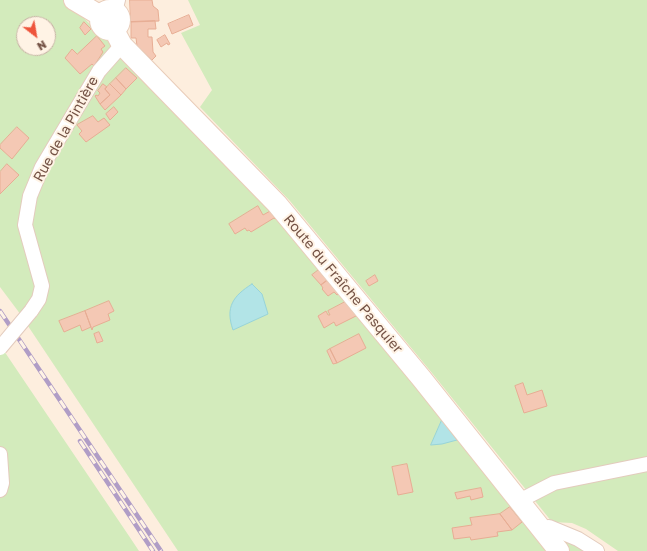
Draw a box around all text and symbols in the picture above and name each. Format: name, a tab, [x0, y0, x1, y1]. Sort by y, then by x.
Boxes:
north arrow	[16, 16, 56, 56]
text: N	[35, 38, 49, 54]
street label: Rue de la Pintière	[30, 73, 102, 185]
street label: Route du Fraîche Pasquier	[280, 211, 406, 357]

